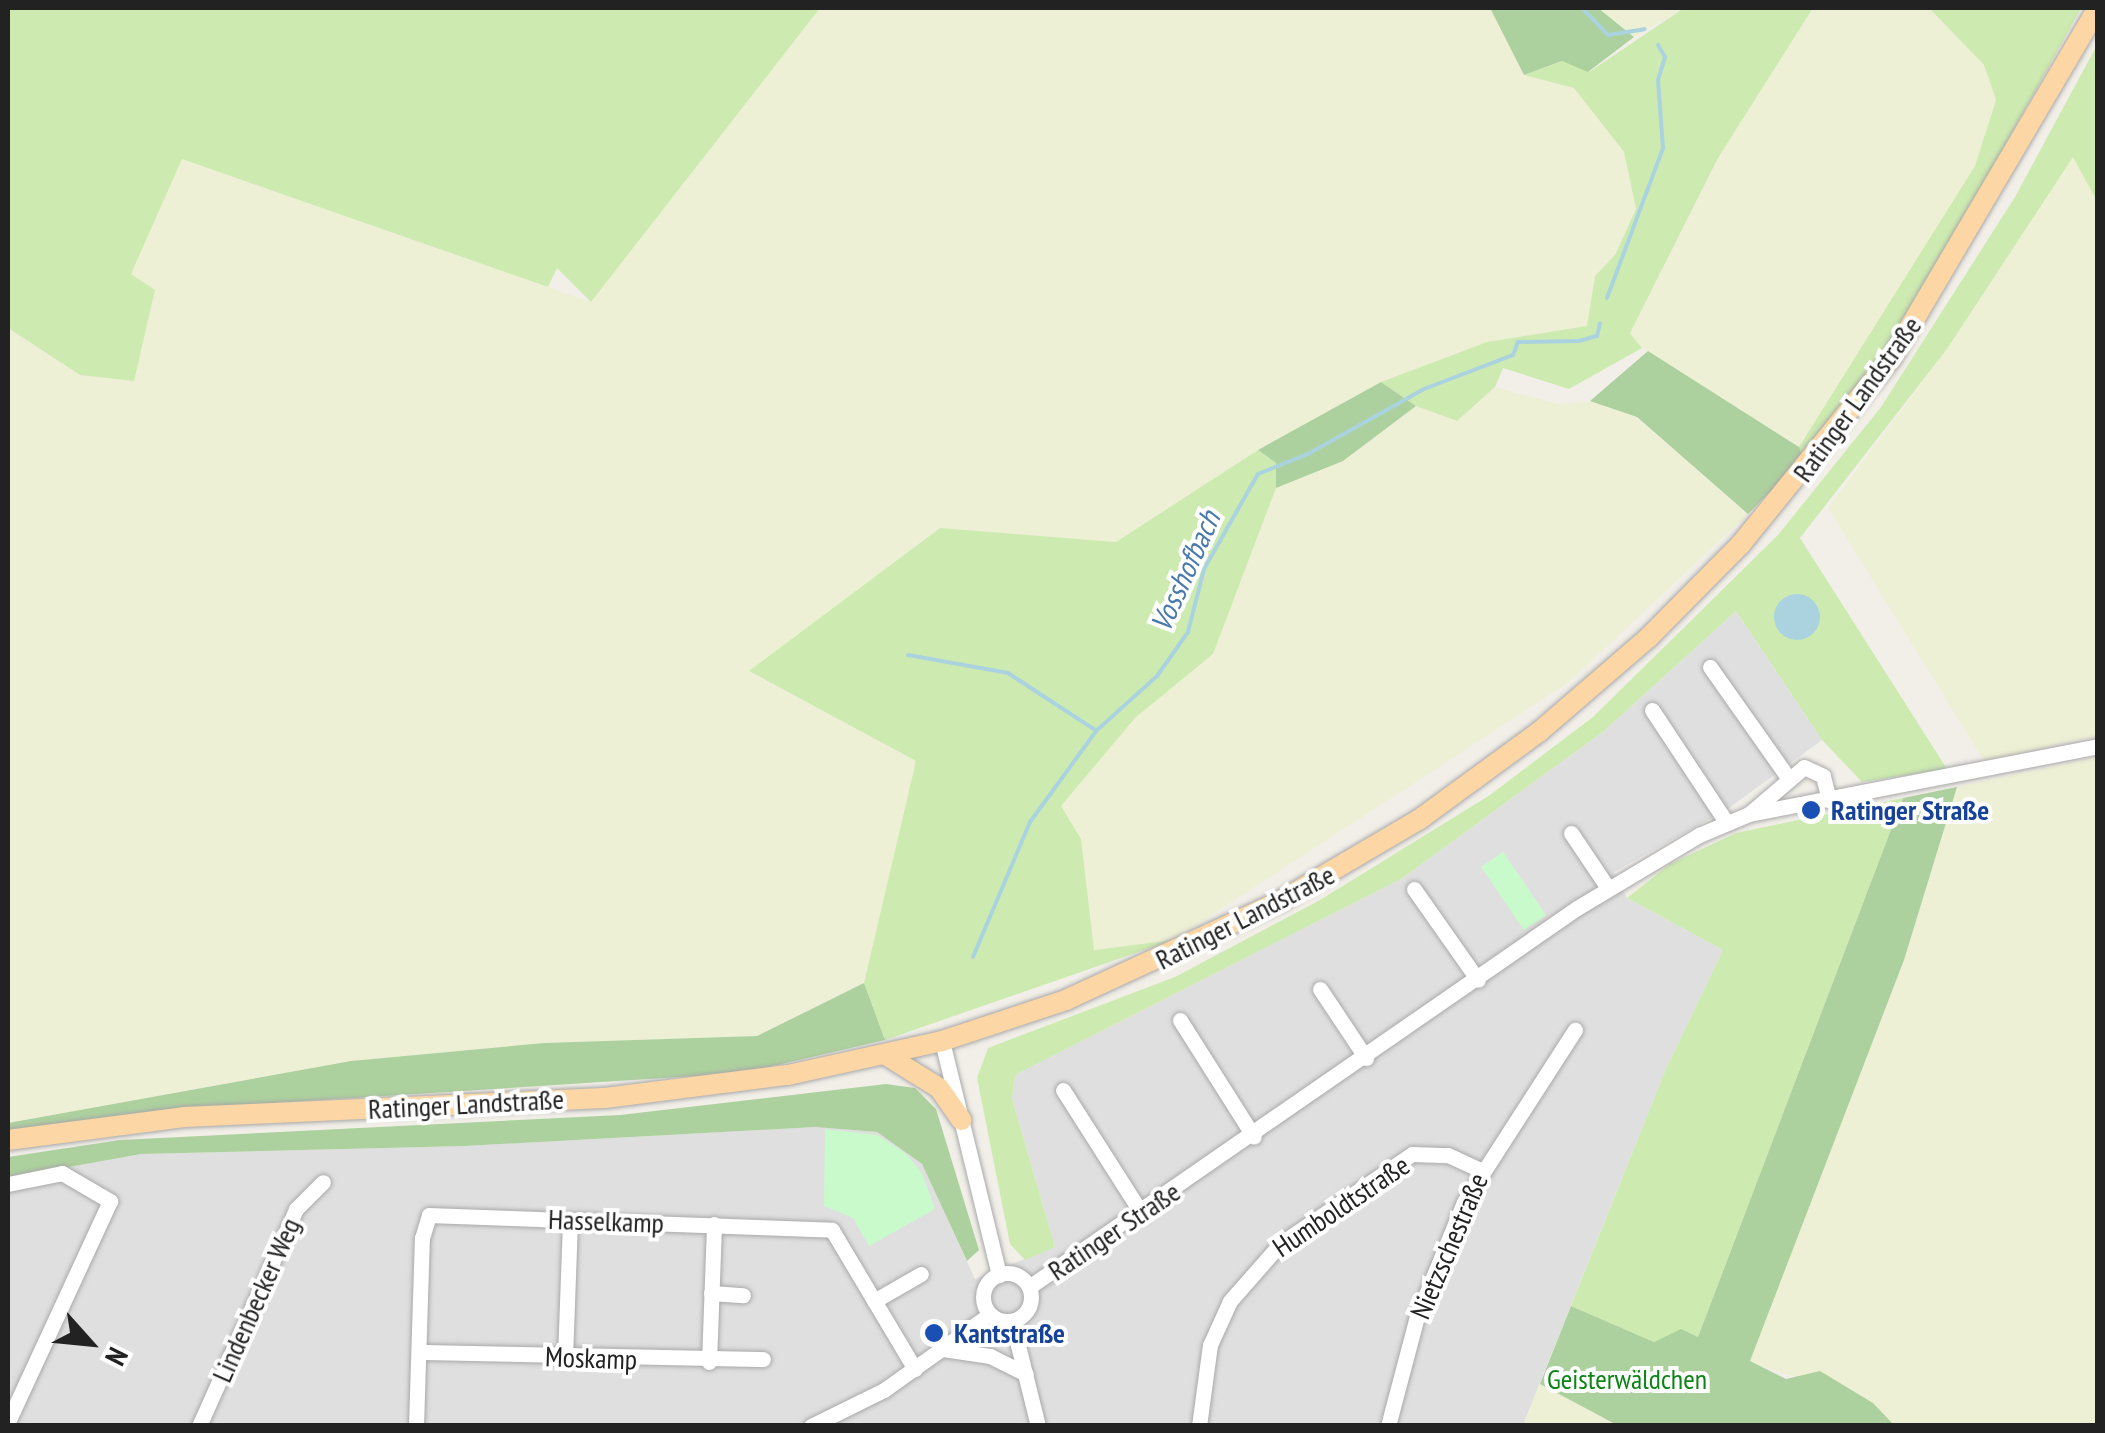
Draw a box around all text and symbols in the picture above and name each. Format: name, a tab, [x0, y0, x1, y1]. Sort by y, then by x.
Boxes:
street label: Ratinger Landstraße	[1786, 310, 1928, 488]
water label: Vosshofbach	[1142, 505, 1228, 637]
place label: Ratinger Straße	[1831, 793, 1989, 827]
marker: Ratinger Straße	[1800, 799, 1822, 821]
street label: Ratinger Landstraße	[1150, 858, 1340, 976]
street label: Ratinger Landstraße	[367, 1082, 565, 1126]
street label: Humboldtstraße	[1266, 1148, 1416, 1264]
street label: Nietzschestraße	[1403, 1168, 1495, 1324]
street label: Ratinger Straße	[1042, 1175, 1186, 1287]
street label: Hasselkamp	[548, 1202, 664, 1240]
street label: Lindenbecker Weg	[205, 1213, 307, 1387]
north arrow	[40, 1293, 140, 1393]
place label: Kantstraße	[954, 1316, 1065, 1350]
marker: Kantstraße	[923, 1322, 945, 1344]
street label: Moskamp	[545, 1340, 637, 1376]
text: N	[97, 1342, 137, 1372]
park label: Geisterwäldchen	[1547, 1362, 1707, 1396]

